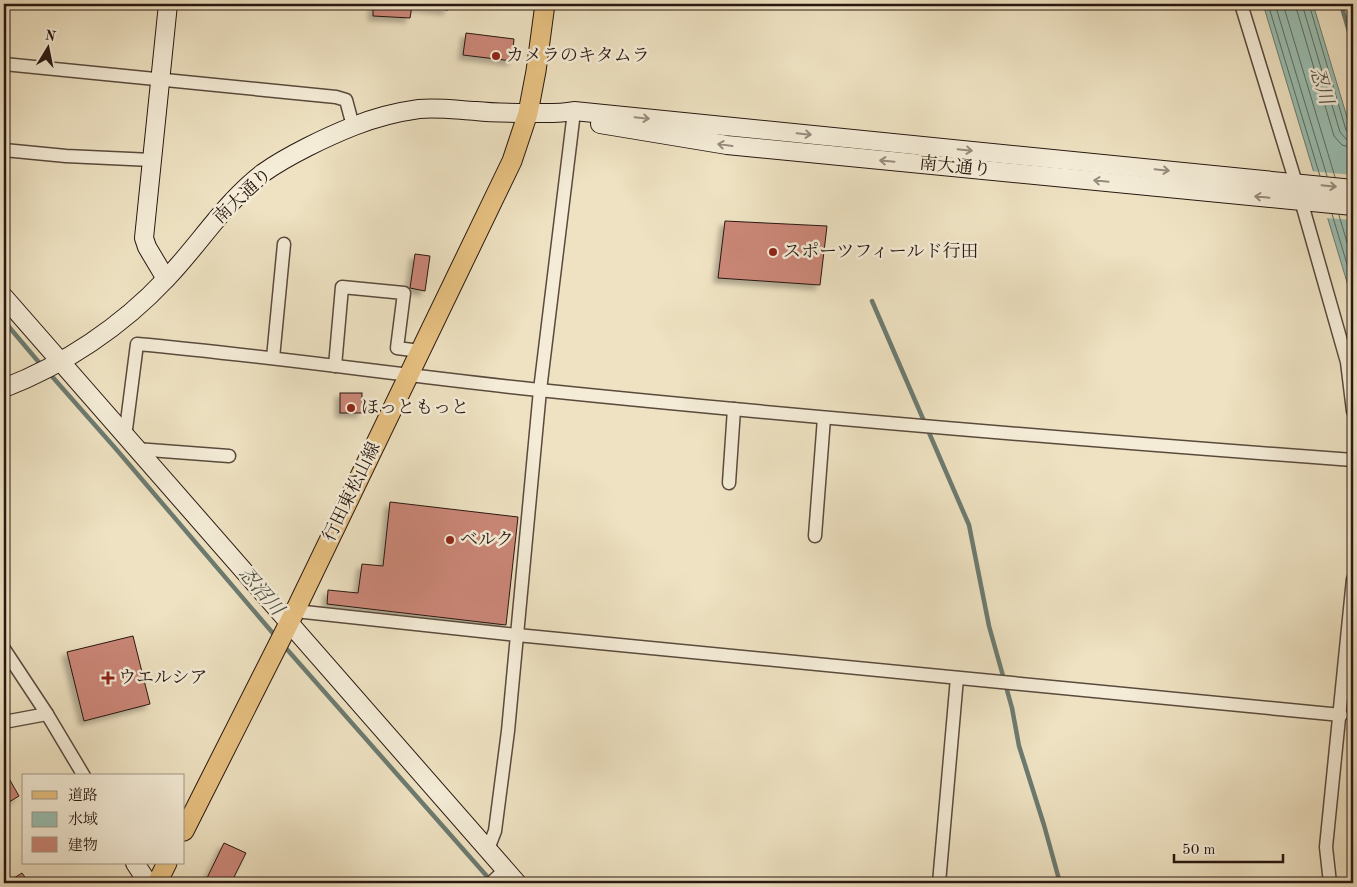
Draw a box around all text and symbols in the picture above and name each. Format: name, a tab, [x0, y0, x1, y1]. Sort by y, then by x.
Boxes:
north arrow	[22, 22, 72, 72]
text: N	[44, 28, 57, 44]
place label: カメラのキタムラ	[506, 47, 650, 65]
marker: カメラのキタムラ	[490, 50, 502, 62]
water label: 忍川	[1305, 64, 1337, 109]
one-way arrow	[634, 113, 650, 123]
one-way arrow	[795, 129, 811, 139]
one-way arrow	[717, 139, 733, 149]
one-way arrow	[957, 145, 973, 155]
street label: 南大通り	[918, 152, 992, 180]
one-way arrow	[879, 156, 895, 165]
street label: 南大通り	[209, 163, 275, 227]
one-way arrow	[1154, 165, 1170, 174]
one-way arrow	[1093, 177, 1109, 186]
one-way arrow	[1321, 181, 1337, 191]
one-way arrow	[1255, 192, 1271, 202]
place label: スポーツフィールド行田	[783, 241, 978, 261]
marker: スポーツフィールド行田	[767, 246, 779, 258]
place label: ほっともっと	[361, 398, 469, 417]
marker: ほっともっと	[345, 402, 357, 414]
street label: 行田東松山線	[318, 439, 384, 544]
place label: ベルク	[460, 531, 514, 549]
marker: ベルク	[444, 534, 456, 546]
water label: 忍沼川	[234, 563, 289, 621]
place label: ウエルシア	[118, 669, 208, 687]
marker: ウエルシア	[102, 672, 114, 684]
legend	[22, 774, 185, 864]
text: 道路	[68, 787, 98, 804]
text: 水域	[68, 811, 98, 828]
scale bar	[1174, 832, 1283, 864]
text: 建物	[68, 837, 98, 854]
text: 50 m	[1182, 843, 1216, 858]

